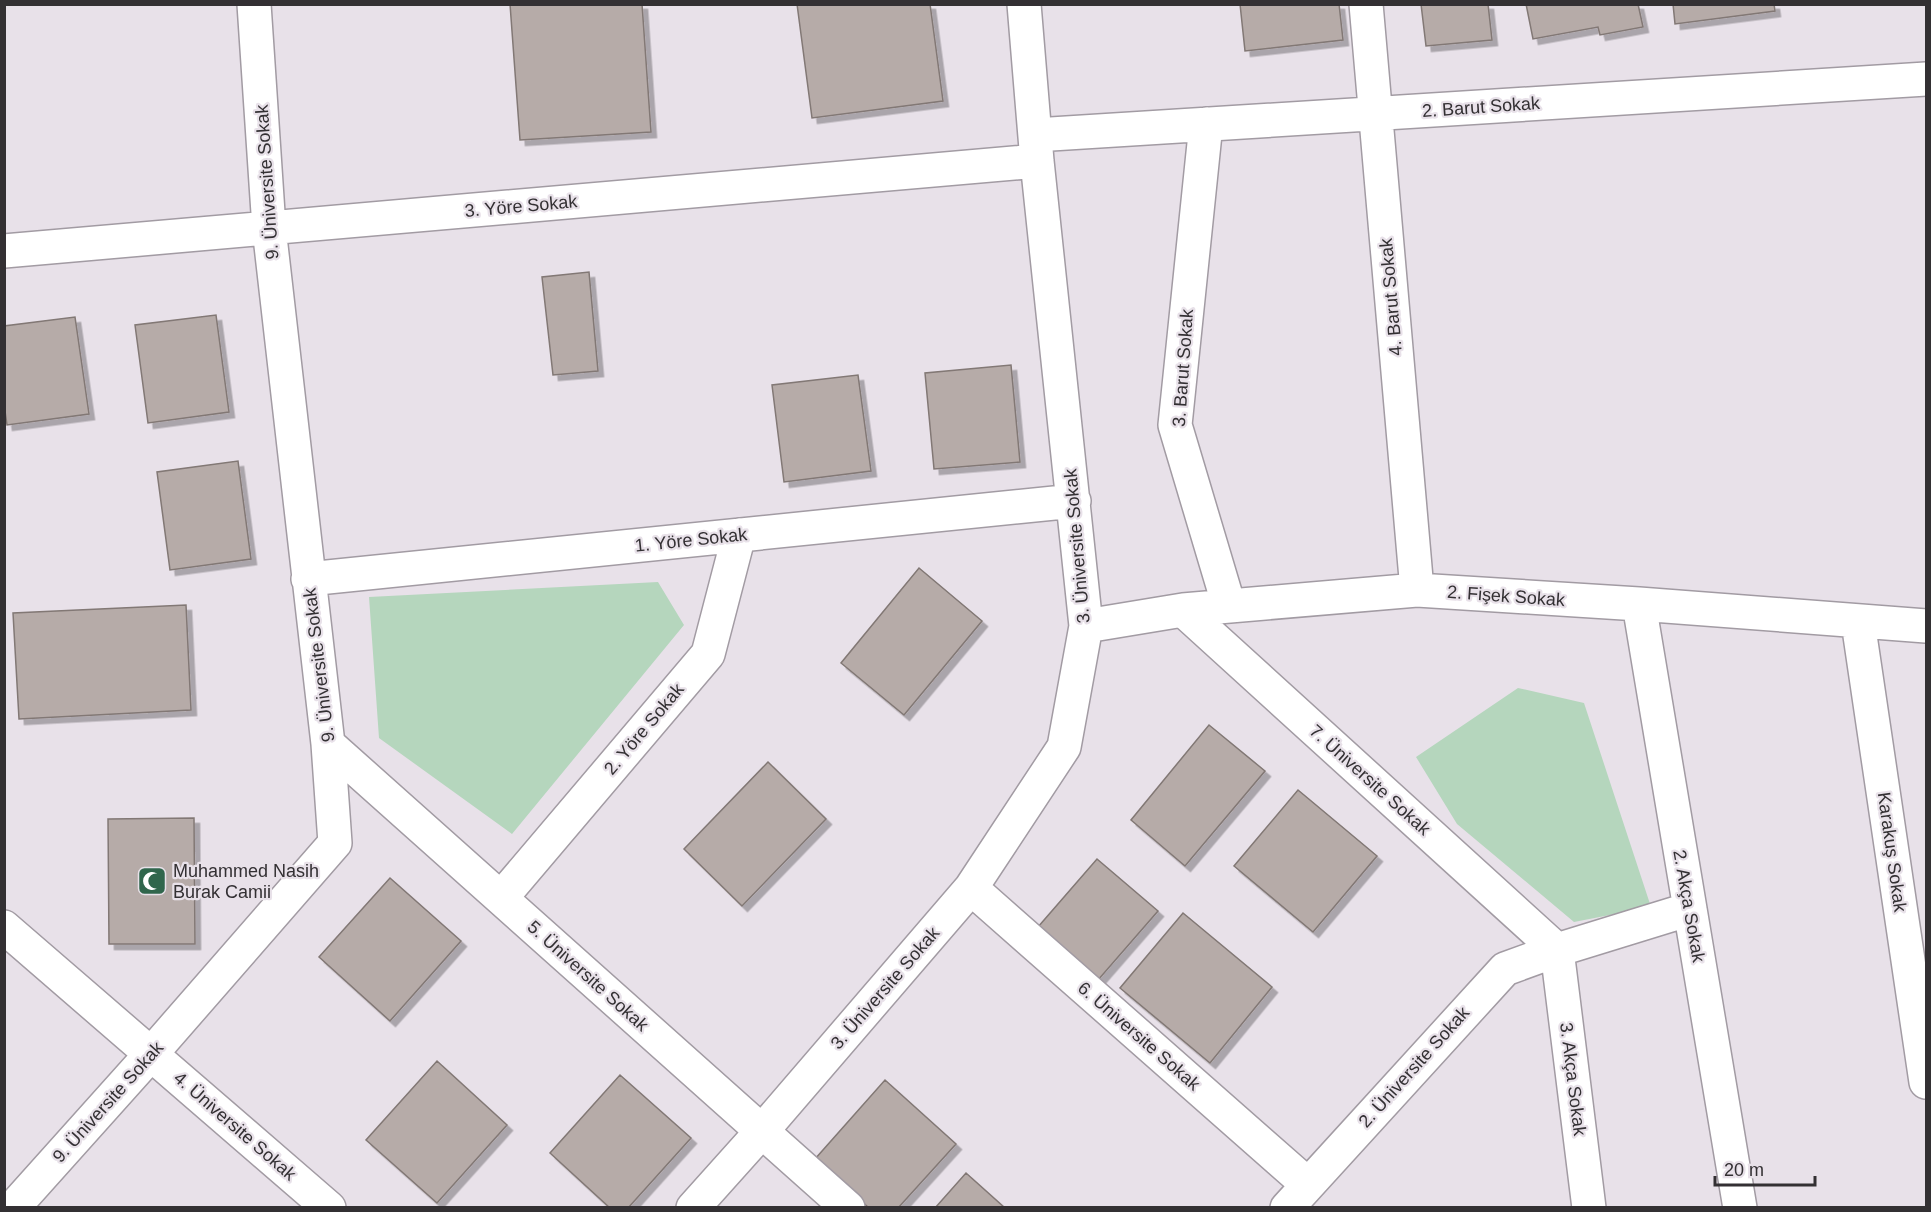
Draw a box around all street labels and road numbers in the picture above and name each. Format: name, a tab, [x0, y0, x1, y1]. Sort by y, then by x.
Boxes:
street label: 2. Barut Sokak	[1421, 93, 1542, 121]
street label: 9. Üniversite Sokak	[252, 103, 282, 260]
street label: 3. Yöre Sokak	[464, 191, 579, 221]
street label: 4. Barut Sokak	[1376, 236, 1406, 357]
street label: 3. Barut Sokak	[1169, 307, 1197, 428]
street label: 3. Üniversite Sokak	[1060, 467, 1094, 624]
street label: 1. Yöre Sokak	[634, 524, 749, 556]
street label: 2. Fişek Sokak	[1446, 582, 1567, 610]
street label: 9. Üniversite Sokak	[300, 586, 338, 743]
street label: 2. Yöre Sokak	[600, 679, 689, 779]
street label: 7. Üniversite Sokak	[1306, 721, 1435, 840]
street label: Karakuş Sokak	[1874, 791, 1910, 914]
street label: 2. Akça Sokak	[1669, 848, 1709, 965]
street label: 5. Üniversite Sokak	[524, 917, 653, 1036]
street label: 3. Üniversite Sokak	[827, 922, 944, 1053]
street label: 6. Üniversite Sokak	[1074, 978, 1205, 1095]
street label: 2. Üniversite Sokak	[1355, 1002, 1474, 1131]
street label: 3. Akça Sokak	[1556, 1021, 1590, 1138]
street label: 9. Üniversite Sokak	[49, 1037, 168, 1166]
street label: 4. Üniversite Sokak	[170, 1068, 301, 1185]

